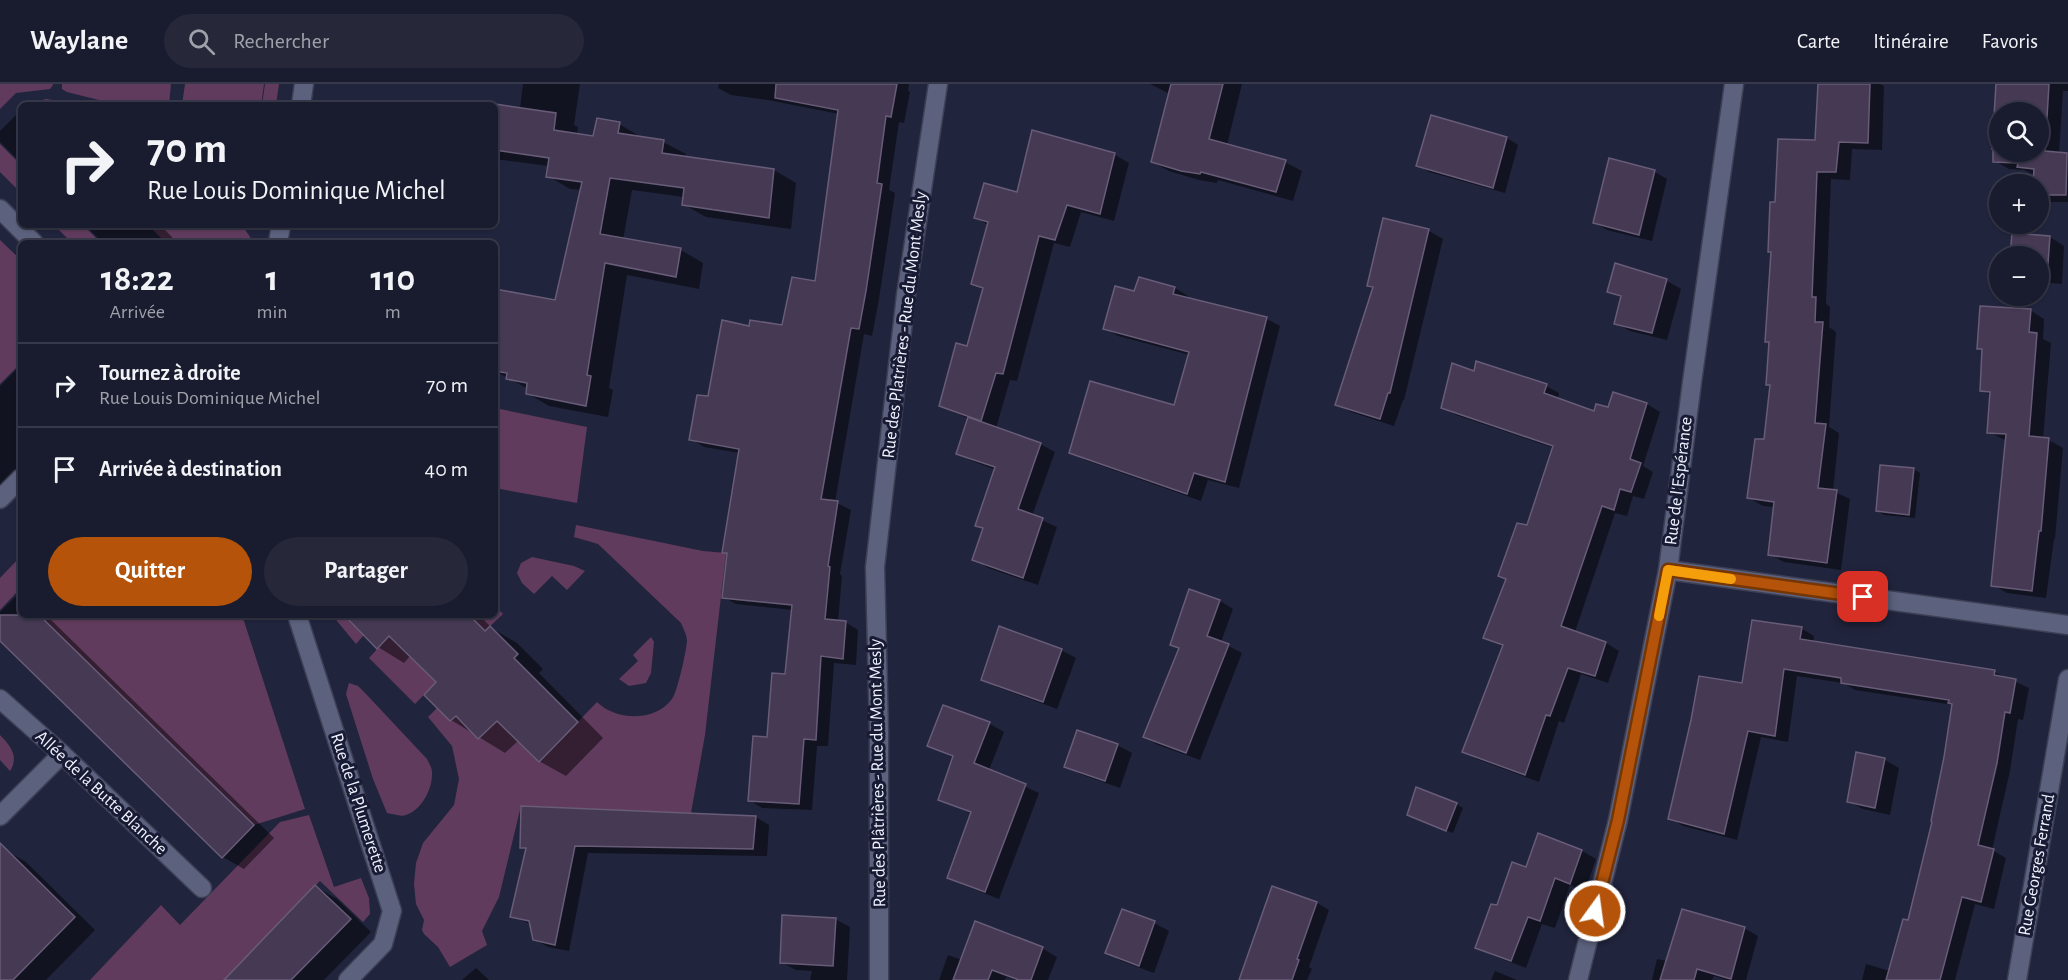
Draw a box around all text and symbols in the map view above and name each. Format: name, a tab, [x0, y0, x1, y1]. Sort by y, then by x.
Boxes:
search box	[164, 14, 584, 68]
icon: search	[185, 25, 218, 58]
text: Waylane	[30, 27, 128, 55]
text: Rechercher	[233, 30, 329, 52]
text: Carte	[1797, 31, 1840, 52]
text: Itinéraire	[1873, 31, 1949, 52]
text: Favoris	[1982, 31, 2038, 52]
map controls	[1989, 102, 2049, 306]
button: search	[1989, 102, 2049, 162]
icon: right	[48, 126, 126, 204]
text: 70 m	[147, 128, 227, 170]
button: +	[1989, 174, 2049, 234]
text: Rue Louis Dominique Michel	[147, 177, 446, 204]
street label: Rue des Platrières - Rue du Mont Mesly	[880, 190, 930, 460]
button: −	[1989, 246, 2049, 306]
text: 18:22	[101, 261, 174, 297]
text: 1	[266, 261, 279, 297]
text: 110	[370, 261, 415, 297]
text: Arrivée	[109, 302, 165, 322]
text: min	[257, 302, 288, 322]
text: m	[385, 302, 401, 322]
text: Tournez à droite	[99, 362, 241, 384]
icon: right	[48, 369, 81, 402]
text: 70 m	[426, 374, 468, 396]
text: Rue Louis Dominique Michel	[99, 388, 320, 408]
street label: Rue de l'Espérance	[1662, 416, 1696, 546]
icon: arrive	[48, 453, 81, 486]
text: Arrivée à destination	[99, 458, 282, 480]
text: 40 m	[425, 458, 468, 480]
button: Quitter	[48, 537, 252, 606]
button: Partager	[264, 537, 468, 606]
pin	[1837, 571, 1888, 622]
icon: arrive	[1846, 580, 1879, 613]
street label: Rue des Plâtrières - Rue du Mont Mesly	[867, 638, 889, 908]
street label: Allée de la Butte Blanche	[32, 728, 170, 858]
street label: Rue de la Plumerette	[327, 731, 389, 875]
street label: Rue Georges Ferrand	[2016, 793, 2058, 937]
position arrow	[1563, 879, 1627, 943]

